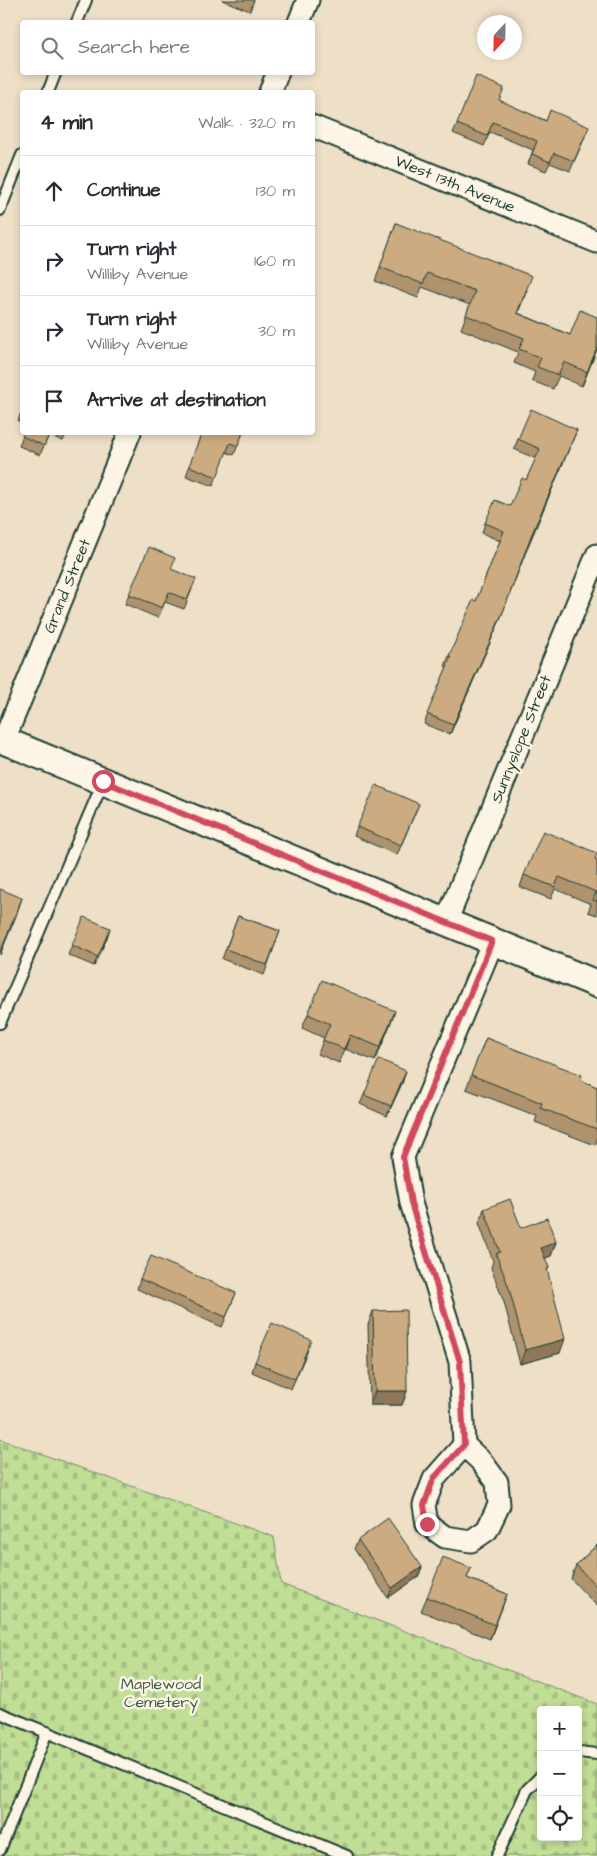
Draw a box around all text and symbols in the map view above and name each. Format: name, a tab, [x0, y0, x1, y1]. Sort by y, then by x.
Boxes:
north arrow	[477, 15, 522, 60]
search box	[20, 20, 315, 75]
icon: search	[38, 34, 66, 62]
text: Search here	[78, 34, 190, 61]
text: 4 min	[40, 108, 93, 137]
text: Walk · 320 m	[198, 112, 295, 134]
street label: West 13th Avenue	[392, 150, 519, 218]
icon: ahead	[40, 177, 68, 205]
text: Continue	[87, 177, 161, 204]
text: 130 m	[256, 180, 295, 202]
text: Turn right	[87, 236, 176, 263]
icon: right	[40, 247, 68, 275]
text: 160 m	[254, 250, 295, 272]
text: Williby Avenue	[87, 263, 188, 285]
text: Turn right	[87, 306, 176, 333]
icon: right	[40, 317, 68, 345]
text: 30 m	[258, 320, 295, 342]
text: Williby Avenue	[87, 333, 188, 355]
icon: arrive	[40, 387, 68, 415]
text: Arrive at destination	[87, 387, 266, 414]
street label: Grand Street	[38, 535, 96, 636]
street label: Sunnyslope Street	[485, 671, 558, 807]
route start	[92, 770, 115, 793]
route end	[416, 1513, 439, 1536]
park label: Maplewood Cemetery	[121, 1673, 201, 1714]
map controls	[537, 1706, 582, 1841]
button: +	[537, 1706, 582, 1751]
button: −	[537, 1751, 582, 1796]
button: locate	[537, 1796, 582, 1841]

